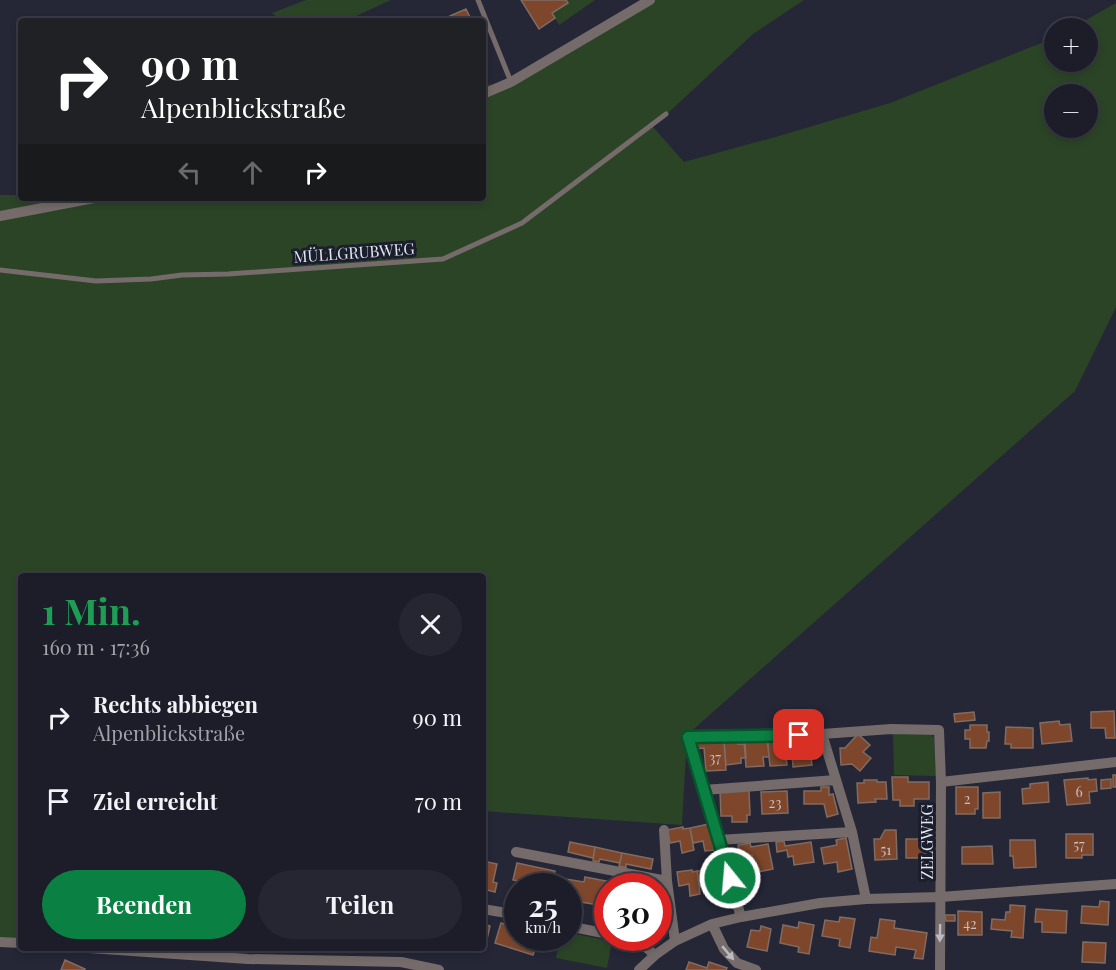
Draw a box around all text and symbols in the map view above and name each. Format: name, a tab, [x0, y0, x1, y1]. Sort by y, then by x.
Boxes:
map controls	[1044, 18, 1098, 138]
button: +	[1044, 18, 1098, 72]
text: 90 m	[141, 35, 239, 91]
icon: right	[42, 42, 120, 120]
button: −	[1044, 84, 1098, 138]
text: Alpenblickstraße	[141, 89, 346, 125]
icon: left	[173, 156, 206, 189]
icon: ahead	[236, 156, 269, 189]
icon: right	[299, 156, 332, 189]
street label: MÜLLGRUBWEG	[293, 237, 415, 267]
text: 1 Min.	[42, 586, 141, 634]
button: close	[399, 593, 462, 656]
text: 160 m · 17:36	[42, 633, 150, 660]
text: Rechts abbiegen	[93, 689, 258, 719]
icon: right	[42, 701, 75, 734]
text: 90 m	[413, 702, 462, 732]
pin	[773, 709, 824, 760]
icon: arrive	[782, 718, 815, 751]
text: Alpenblickstraße	[93, 719, 245, 746]
house number: 37	[709, 748, 721, 767]
house number: 6	[1075, 782, 1083, 801]
icon: arrive	[42, 785, 75, 818]
text: Ziel erreicht	[93, 786, 217, 816]
text: 70 m	[415, 786, 462, 816]
house number: 2	[964, 789, 971, 808]
house number: 23	[768, 793, 782, 812]
street label: ZELGWEG	[916, 804, 937, 880]
house number: 57	[1073, 835, 1085, 854]
house number: 51	[881, 840, 892, 859]
position arrow	[698, 846, 762, 910]
button: Beenden	[42, 870, 246, 939]
button: Teilen	[258, 870, 462, 939]
speed limit sign: 30	[594, 873, 672, 951]
text: 25	[528, 885, 558, 925]
house number: 42	[963, 914, 977, 933]
text: km/h	[525, 917, 561, 937]
one-way arrow	[935, 924, 945, 943]
one-way arrow	[722, 945, 735, 961]

